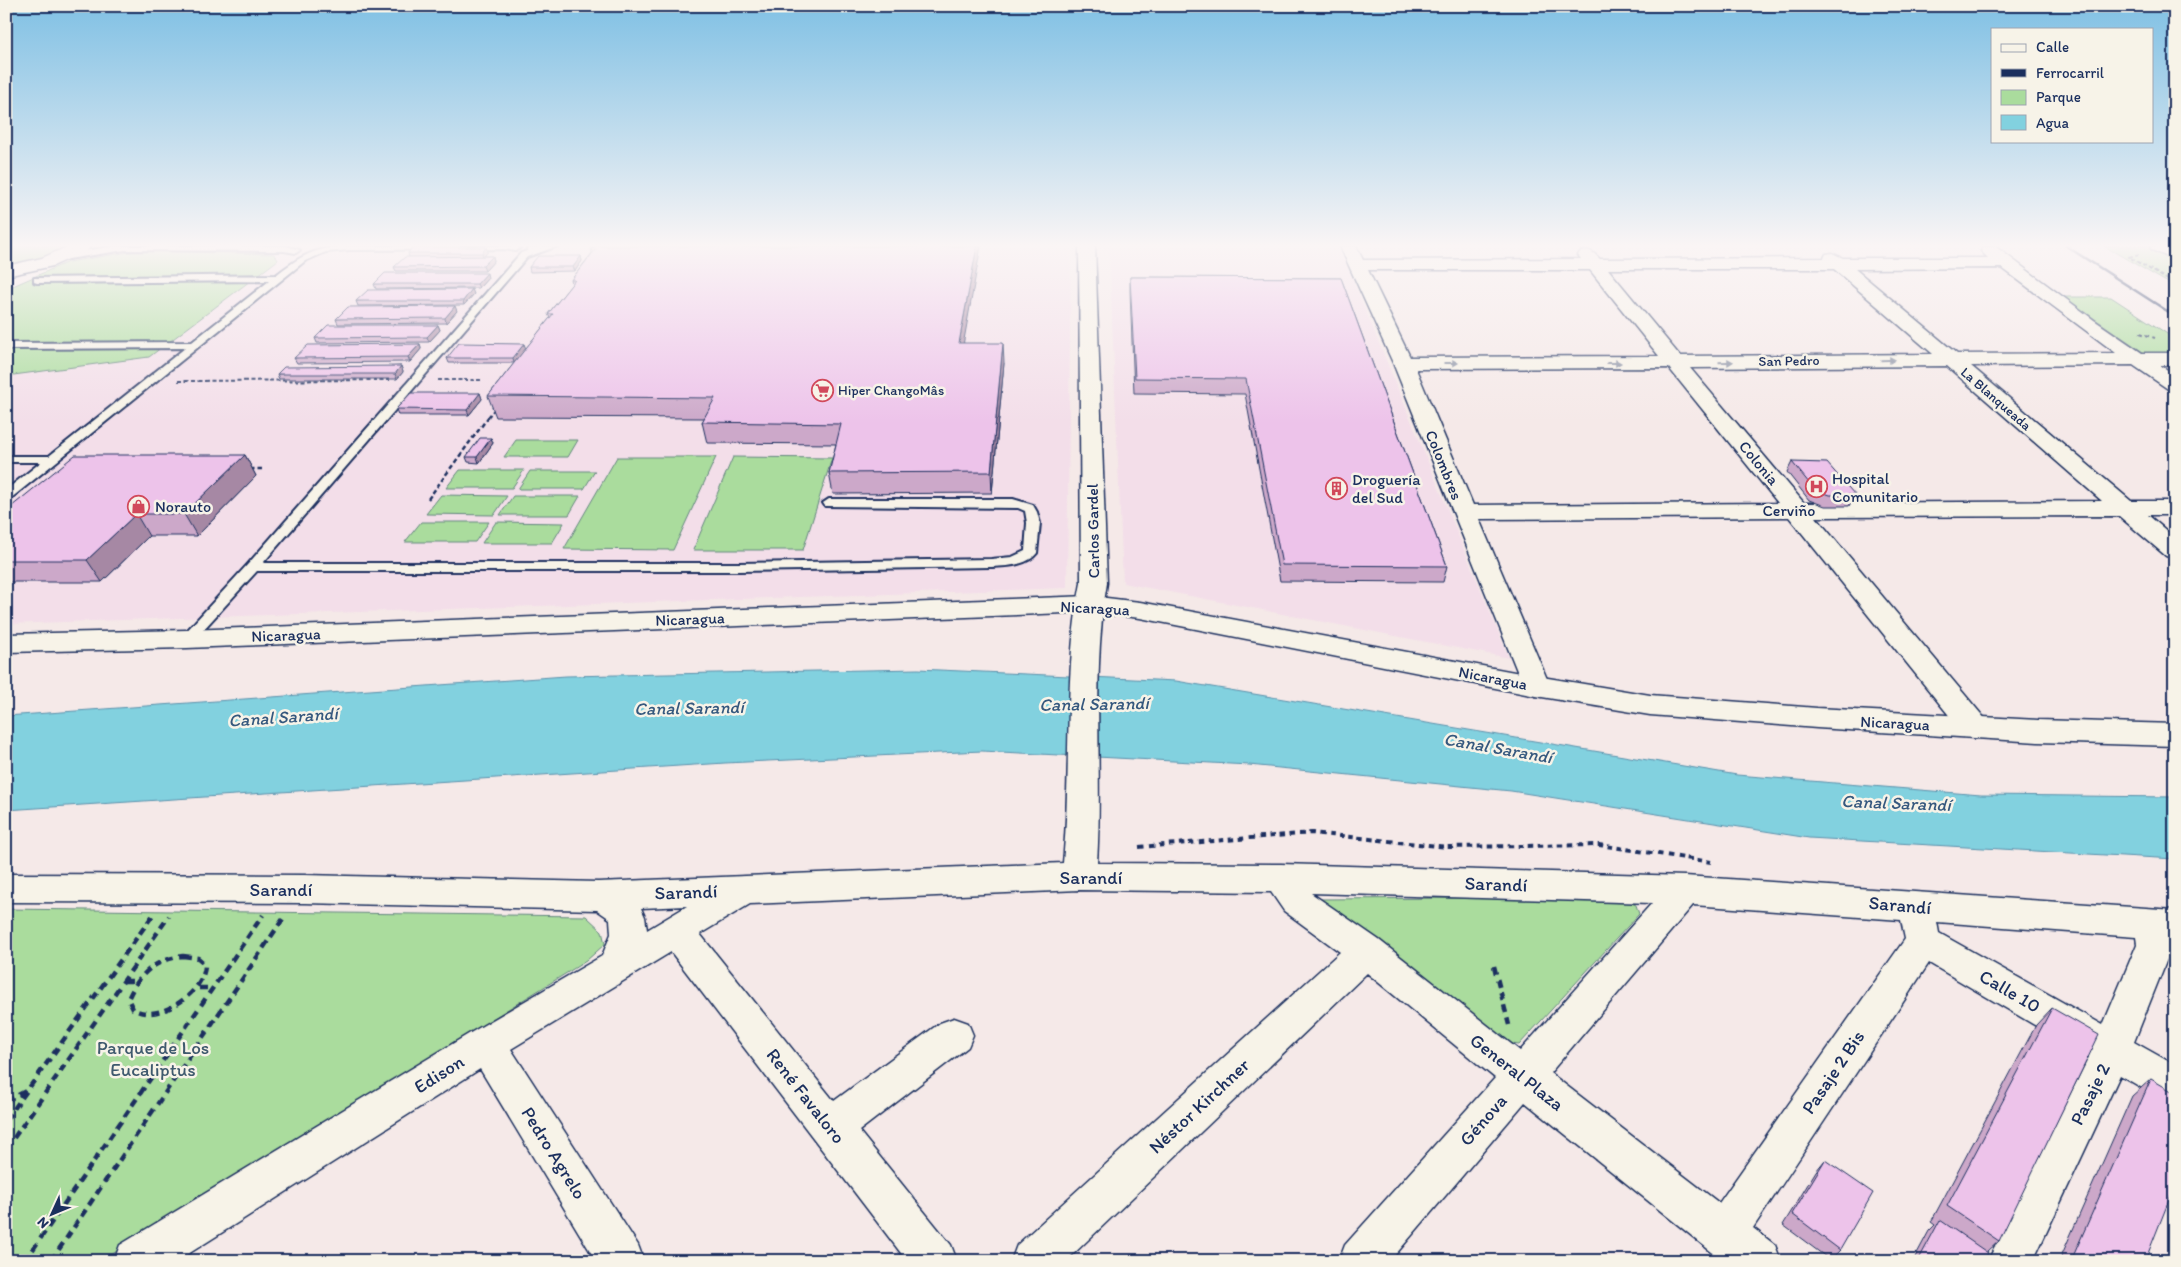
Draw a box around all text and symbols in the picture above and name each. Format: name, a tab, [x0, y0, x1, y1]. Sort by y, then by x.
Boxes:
legend	[1991, 28, 2154, 142]
text: Calle	[2036, 38, 2069, 56]
text: Ferrocarril	[2036, 64, 2105, 82]
text: Parque	[2036, 88, 2081, 106]
text: Agua	[2036, 114, 2070, 132]
street label: San Pedro	[1758, 352, 1820, 370]
one-way arrow	[1881, 356, 1897, 364]
one-way arrow	[1718, 358, 1734, 366]
one-way arrow	[1444, 359, 1460, 367]
one-way arrow	[1606, 359, 1622, 367]
street label: La Blanqueada	[1957, 364, 2035, 435]
supermarket icon: Hiper ChangoMâs	[810, 378, 834, 402]
place label: Hiper ChangoMâs	[838, 382, 944, 399]
street label: Colombres	[1421, 427, 1467, 503]
street label: Colonia	[1735, 437, 1783, 490]
place label: Hospital Comunitario	[1832, 469, 1918, 506]
place label: Droguería del Sud	[1352, 470, 1421, 507]
hospital icon: Hospital Comunitario	[1804, 475, 1828, 499]
building icon: Droguería del Sud	[1324, 476, 1348, 500]
street label: Carlos Gardel	[1083, 483, 1103, 579]
shop icon: Norauto	[127, 494, 151, 518]
place label: Norauto	[155, 497, 211, 516]
street label: Cerviño	[1763, 501, 1815, 520]
street label: Nicaragua	[1060, 597, 1130, 619]
street label: Nicaragua	[655, 608, 725, 630]
street label: Nicaragua	[251, 624, 321, 646]
street label: Nicaragua	[1457, 662, 1529, 694]
water label: Canal Sarandí	[1039, 692, 1152, 716]
water label: Canal Sarandí	[634, 696, 747, 720]
water label: Canal Sarandí	[228, 702, 342, 732]
street label: Nicaragua	[1860, 712, 1930, 734]
water label: Canal Sarandí	[1442, 728, 1557, 769]
water label: Canal Sarandí	[1841, 790, 1954, 816]
street label: Sarandí	[1060, 866, 1123, 889]
street label: Sarandí	[1464, 871, 1528, 897]
street label: Sarandí	[250, 878, 313, 901]
street label: Sarandí	[654, 879, 718, 905]
street label: Sarandí	[1868, 891, 1932, 919]
street label: Calle 10	[1975, 964, 2045, 1018]
street label: Pasaje 2 Bis	[1797, 1026, 1869, 1118]
street label: General Plaza	[1466, 1028, 1568, 1116]
park label: Parque de Los Eucaliptus	[97, 1036, 209, 1081]
street label: René Favaloro	[762, 1044, 850, 1148]
street label: Edison	[410, 1050, 468, 1098]
street label: Néstor Kirchner	[1144, 1053, 1255, 1159]
street label: Pasaje 2	[2065, 1059, 2115, 1129]
street label: Génova	[1454, 1090, 1512, 1150]
street label: Pedro Agrelo	[517, 1103, 591, 1203]
north arrow	[28, 1190, 78, 1240]
text: N	[34, 1213, 52, 1232]

